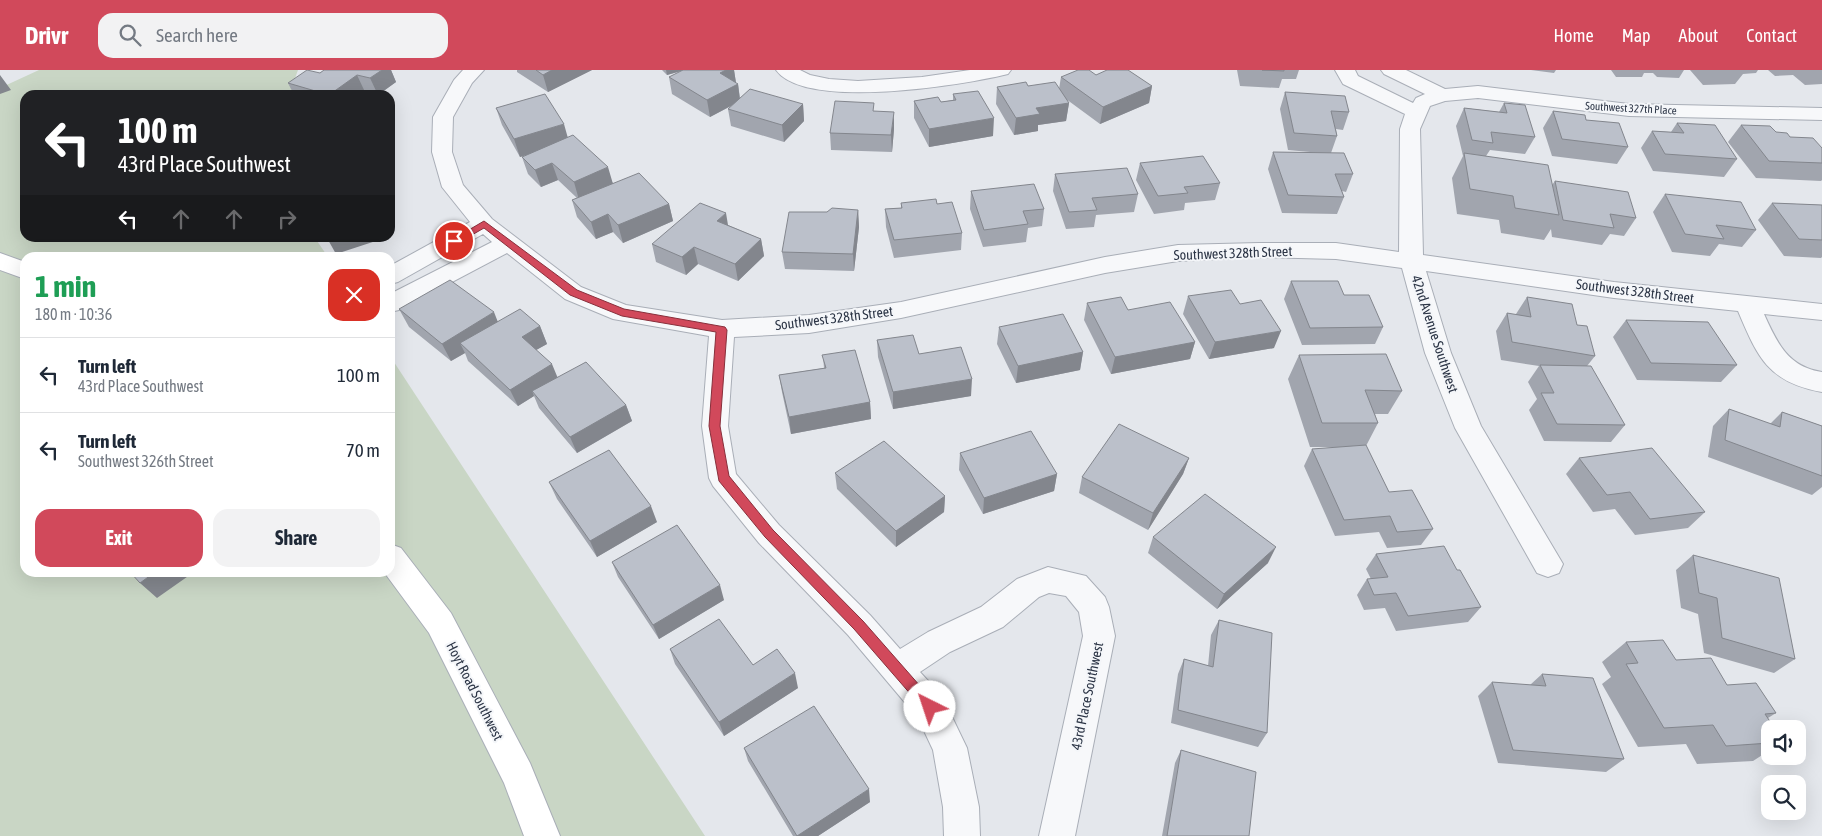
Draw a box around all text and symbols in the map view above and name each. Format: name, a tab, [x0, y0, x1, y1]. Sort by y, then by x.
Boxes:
search box	[98, 13, 448, 58]
icon: search	[116, 21, 144, 49]
text: Drivr	[25, 22, 68, 49]
text: Search here	[156, 24, 238, 46]
text: Home	[1554, 25, 1594, 46]
text: Map	[1622, 25, 1651, 46]
text: About	[1679, 25, 1718, 46]
text: Contact	[1746, 25, 1797, 46]
street label: Southwest 327th Place	[1585, 100, 1677, 116]
icon: left	[35, 110, 100, 175]
text: 100 m	[118, 110, 197, 150]
text: 43rd Place Southwest	[118, 151, 291, 177]
icon: left	[114, 205, 142, 233]
icon: ahead	[167, 205, 195, 233]
icon: ahead	[220, 205, 248, 233]
icon: right	[273, 205, 301, 233]
pin	[433, 220, 475, 262]
icon: arrive	[440, 227, 468, 255]
street label: Southwest 328th Street	[1173, 243, 1293, 263]
text: 1 min	[35, 269, 96, 303]
button: close	[328, 269, 380, 321]
street label: 42nd Avenue Southwest	[1408, 273, 1462, 395]
street label: Southwest 328th Street	[1575, 276, 1695, 306]
street label: Southwest 328th Street	[774, 303, 894, 333]
text: 180 m · 10:36	[35, 305, 112, 323]
text: Turn left	[78, 355, 136, 377]
icon: left	[35, 361, 63, 389]
text: 100 m	[337, 364, 380, 386]
text: 43rd Place Southwest	[78, 377, 204, 395]
text: Turn left	[78, 430, 136, 452]
icon: left	[35, 436, 63, 464]
text: 70 m	[346, 439, 380, 461]
text: Southwest 326th Street	[78, 452, 214, 470]
button: Exit	[35, 509, 203, 567]
button: Share	[213, 509, 380, 567]
street label: Hoyt Road Southwest	[443, 639, 507, 743]
street label: 43rd Place Southwest	[1068, 641, 1106, 751]
position arrow	[903, 680, 955, 732]
map controls	[1761, 720, 1806, 820]
button: sound	[1761, 720, 1806, 765]
button: search	[1761, 775, 1806, 820]

